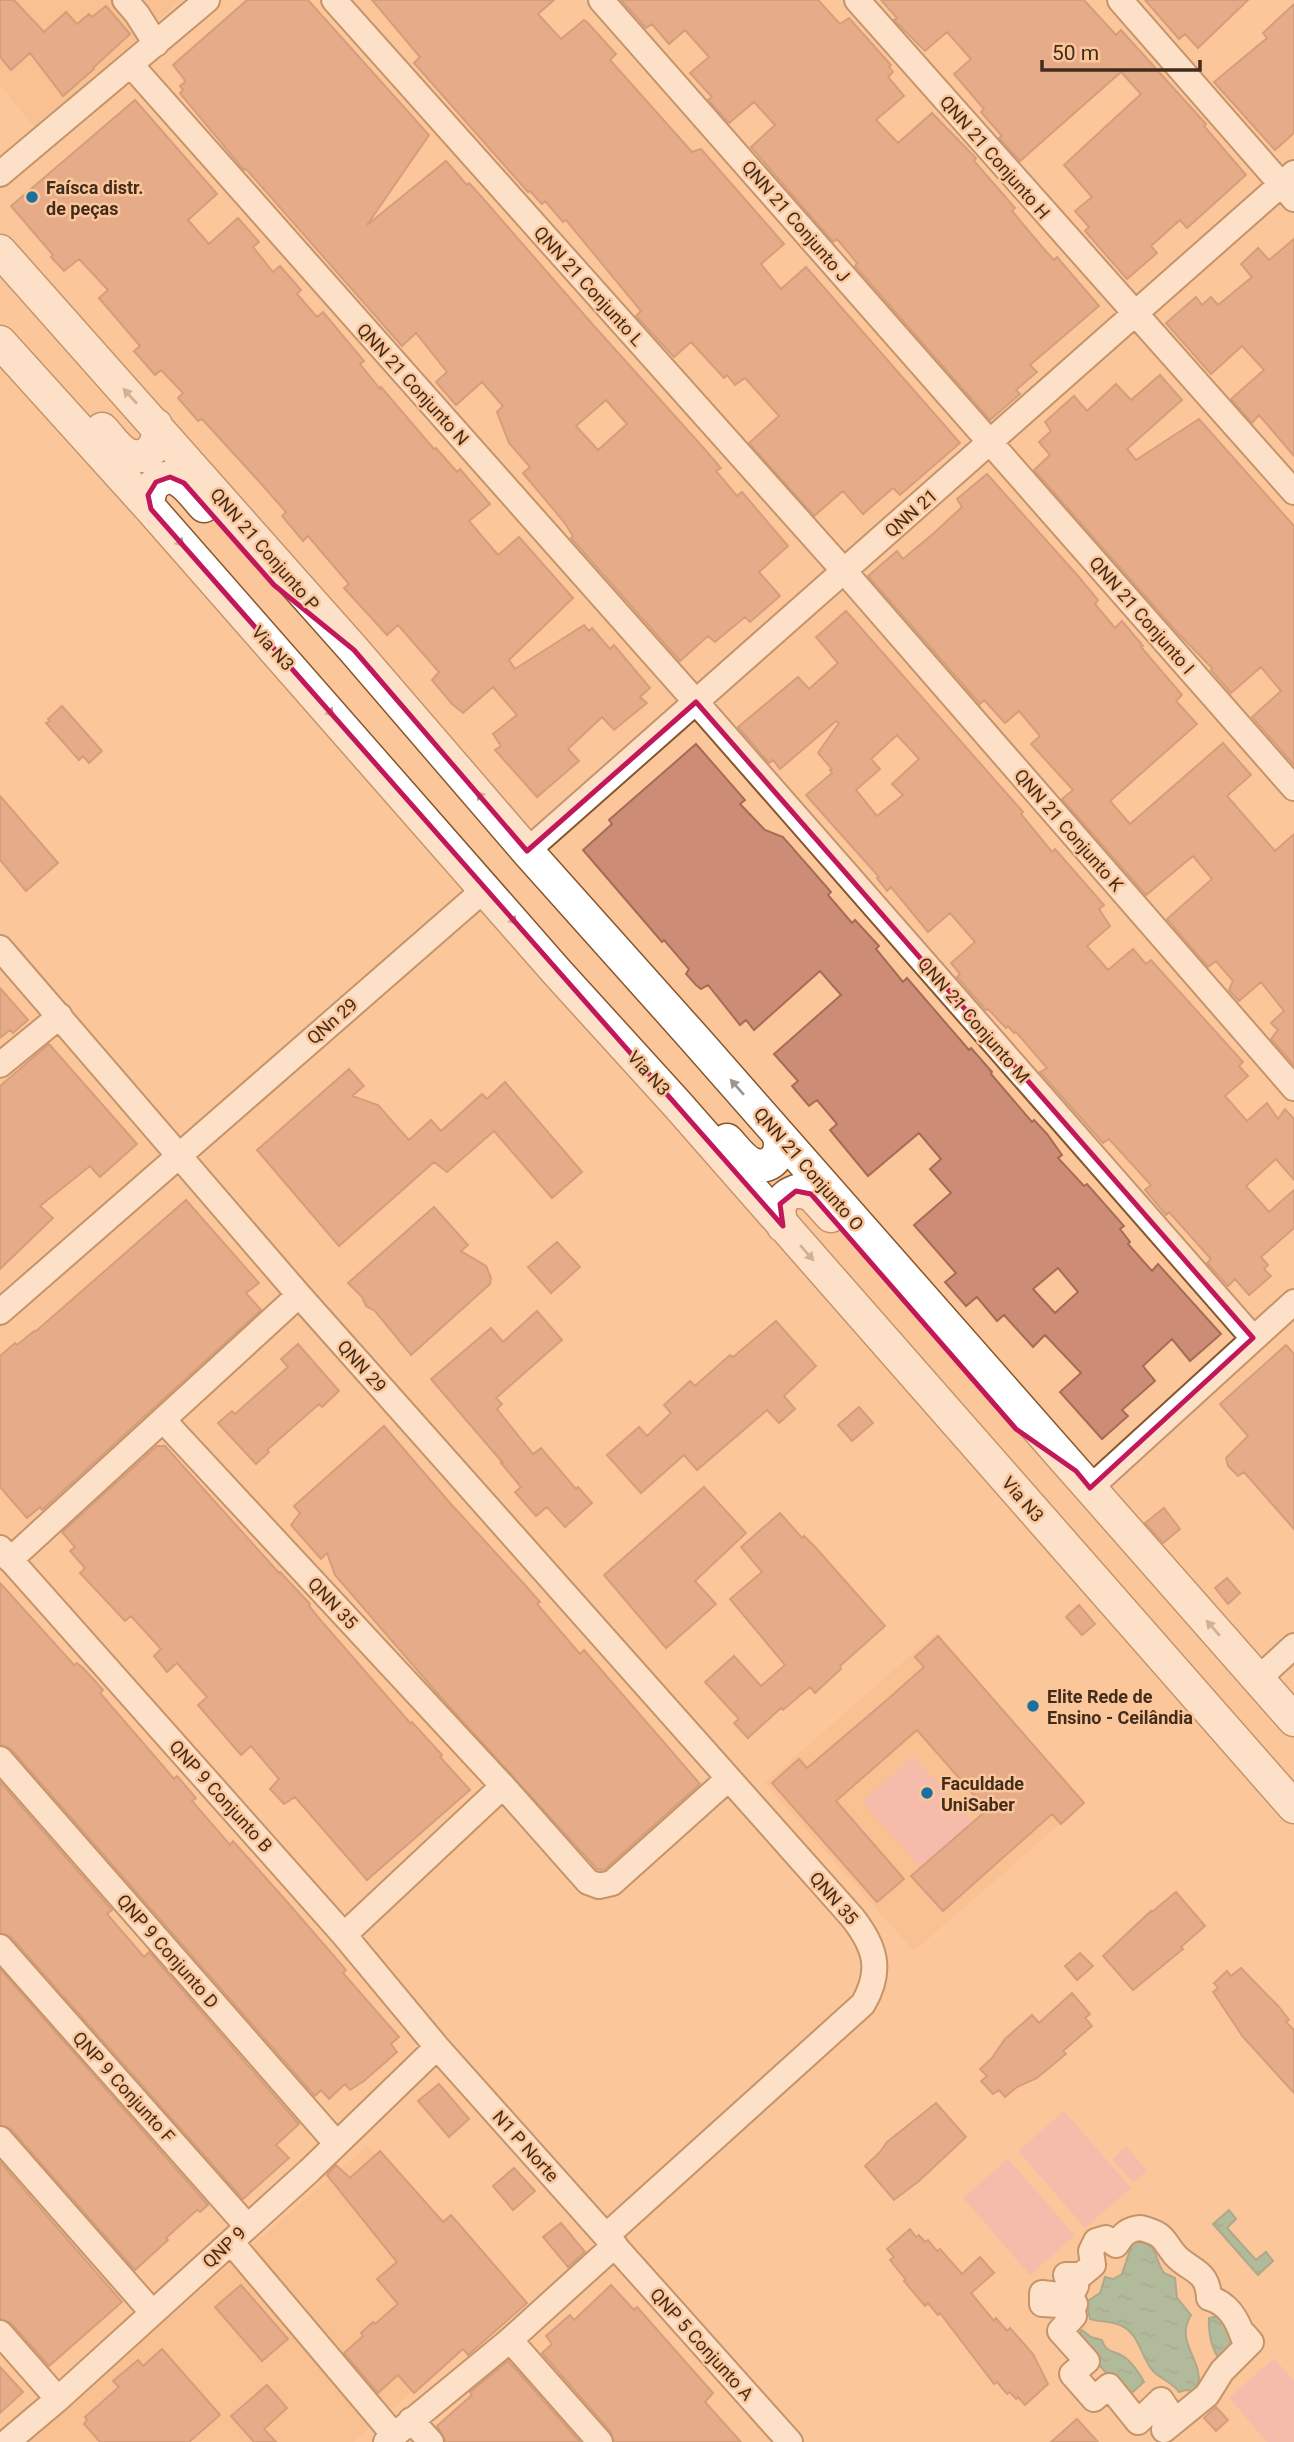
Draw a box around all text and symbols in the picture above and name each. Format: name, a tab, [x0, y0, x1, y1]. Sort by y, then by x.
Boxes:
scale bar	[1042, 28, 1200, 72]
text: 50 m	[1052, 41, 1099, 65]
street label: QNN 21 Conjunto H	[936, 91, 1054, 223]
street label: QNN 21 Conjunto J	[738, 156, 854, 286]
place label: Faísca distr. de peças	[46, 177, 144, 219]
marker: Faísca distr. de peças	[24, 189, 40, 205]
street label: QNN 21 Conjunto L	[530, 222, 648, 350]
street label: QNN 21 Conjunto N	[353, 319, 473, 449]
one-way arrow	[123, 388, 138, 405]
street label: QNN 21 Conjunto P	[206, 484, 324, 614]
street label: QNN 21	[880, 484, 942, 542]
one-way arrow	[169, 530, 185, 548]
street label: QNN 21 Conjunto I	[1085, 552, 1199, 678]
street label: Via N3	[247, 621, 299, 675]
one-way arrow	[319, 701, 334, 718]
street label: QNN 21 Conjunto K	[1010, 765, 1128, 896]
one-way arrow	[476, 791, 491, 808]
one-way arrow	[502, 908, 518, 926]
street label: QNN 21 Conjunto M	[914, 953, 1034, 1087]
street label: QNn 29	[303, 993, 361, 1049]
street label: Via N3	[623, 1046, 675, 1100]
one-way arrow	[730, 1079, 746, 1096]
street label: QNN 21 Conjunto O	[750, 1103, 868, 1235]
one-way arrow	[798, 1244, 814, 1261]
street label: QNN 29	[333, 1336, 391, 1396]
street label: Via N3	[998, 1472, 1048, 1526]
street label: QNN 35	[304, 1573, 362, 1633]
one-way arrow	[1205, 1619, 1221, 1637]
place label: Elite Rede de Ensino - Ceilândia	[1047, 1686, 1193, 1728]
marker: Elite Rede de Ensino - Ceilândia	[1025, 1698, 1041, 1714]
street label: QNP 9 Conjunto B	[165, 1736, 277, 1856]
place label: Faculdade UniSaber	[941, 1773, 1024, 1815]
marker: Faculdade UniSaber	[919, 1785, 935, 1801]
street label: QNN 35	[805, 1867, 863, 1929]
street label: QNP 9 Conjunto D	[113, 1890, 223, 2012]
street label: QNP 9 Conjunto F	[69, 2027, 179, 2147]
street label: N1 P Norte	[489, 2106, 563, 2186]
street label: QNP 9	[198, 2222, 250, 2272]
street label: QNP 5 Conjunto A	[646, 2284, 758, 2405]

